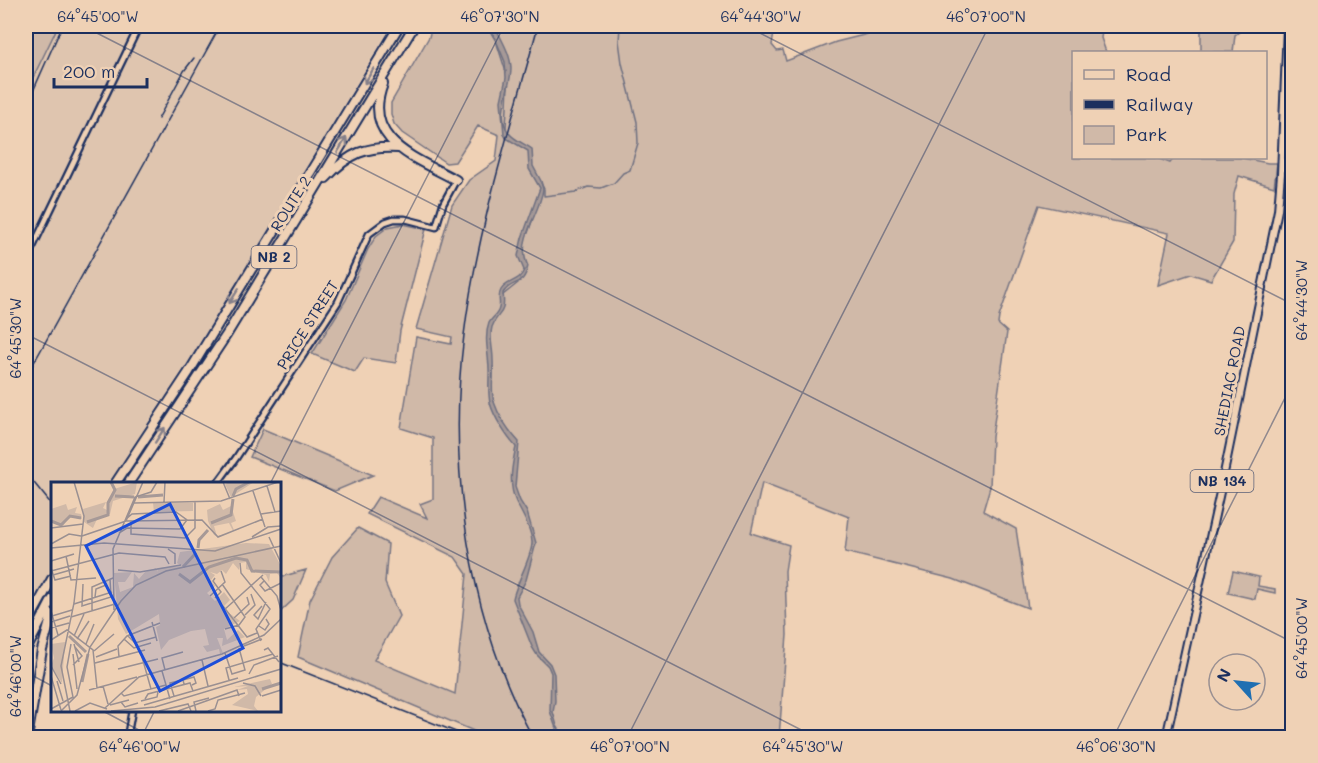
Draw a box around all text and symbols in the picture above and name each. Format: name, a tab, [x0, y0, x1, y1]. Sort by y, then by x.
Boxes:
text: 64°45'00"W	[57, 6, 139, 26]
text: 46°07'30"N	[461, 6, 539, 26]
text: 64°44'30"W	[720, 6, 802, 26]
text: 46°07'00"N	[946, 6, 1026, 26]
scale bar	[54, 51, 147, 89]
legend	[1072, 51, 1267, 159]
text: 200 m	[63, 59, 115, 83]
text: Road	[1126, 62, 1171, 86]
one-way arrow	[362, 67, 374, 84]
text: Railway	[1126, 92, 1193, 116]
text: Park	[1126, 122, 1167, 146]
one-way arrow	[336, 137, 348, 154]
street label: ROUTE 2	[265, 172, 315, 235]
road number: NB 2	[252, 246, 296, 268]
text: 64°44'30"W	[1291, 259, 1311, 341]
street label: PRICE STREET	[272, 276, 343, 373]
one-way arrow	[228, 287, 240, 304]
text: 64°45'30"W	[5, 297, 25, 379]
street label: SHEDIAC ROAD	[1209, 324, 1249, 438]
one-way arrow	[155, 427, 167, 444]
road number: NB 134	[1190, 470, 1254, 492]
inset map	[51, 482, 280, 712]
text: 64°45'00"W	[1291, 597, 1311, 679]
text: 64°46'00"W	[5, 635, 25, 717]
north arrow	[1207, 652, 1267, 712]
text: N	[1211, 665, 1235, 685]
text: 64°46'00"W	[99, 736, 181, 756]
text: 46°07'00"N	[590, 736, 670, 756]
text: 64°45'30"W	[762, 736, 844, 756]
text: 46°06'30"N	[1076, 736, 1156, 756]

